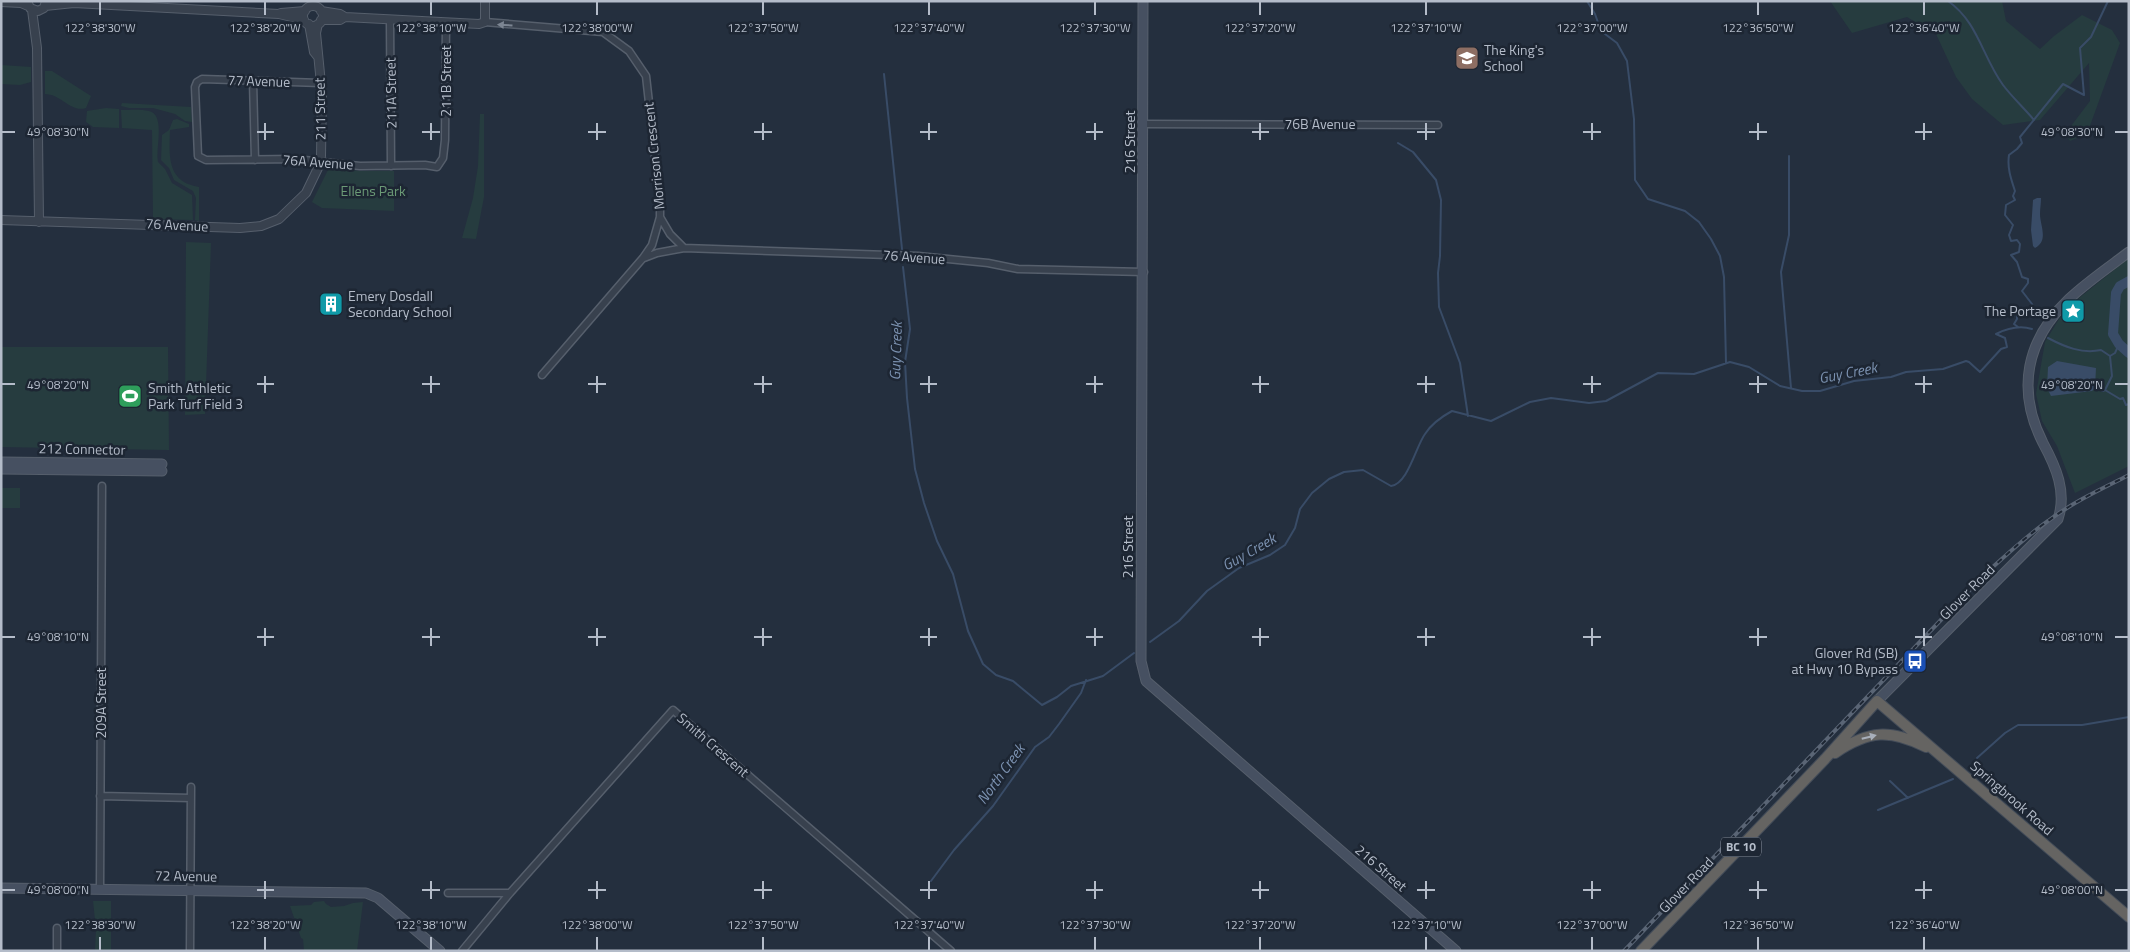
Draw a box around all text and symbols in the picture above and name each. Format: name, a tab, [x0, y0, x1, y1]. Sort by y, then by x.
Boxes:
text: 122°38'30"W	[64, 18, 136, 37]
text: 122°38'20"W	[229, 18, 301, 37]
text: 122°38'10"W	[395, 18, 467, 37]
text: 122°38'00"W	[561, 18, 633, 37]
text: 122°37'50"W	[727, 18, 799, 37]
text: 122°37'40"W	[893, 18, 965, 37]
text: 122°37'30"W	[1059, 18, 1131, 37]
text: 122°37'20"W	[1224, 18, 1296, 37]
text: 122°37'10"W	[1390, 18, 1462, 37]
text: 122°37'00"W	[1556, 18, 1628, 37]
text: 122°36'50"W	[1722, 18, 1794, 37]
text: 122°36'40"W	[1888, 18, 1960, 37]
one-way arrow	[497, 20, 513, 28]
place label: The King's School	[1484, 39, 1544, 76]
street label: 211B Street	[435, 45, 456, 117]
school or university icon: The King's School	[1454, 45, 1480, 71]
street label: 211A Street	[379, 57, 402, 129]
street label: 77 Avenue	[227, 69, 291, 92]
street label: 211 Street	[308, 77, 331, 141]
street label: Morrison Crescent	[637, 101, 670, 211]
street label: 216 Street	[1119, 111, 1140, 173]
street label: 76B Avenue	[1284, 113, 1356, 134]
text: 49°08'30"N	[27, 122, 89, 141]
text: 49°08'30"N	[2041, 122, 2103, 141]
street label: 76A Avenue	[282, 149, 354, 174]
park label: Ellens Park	[340, 180, 406, 201]
street label: 76 Avenue	[145, 212, 209, 237]
street label: 76 Avenue	[882, 244, 946, 269]
place label: Emery Dosdall Secondary School	[348, 285, 452, 322]
building icon: Emery Dosdall Secondary School	[318, 291, 344, 317]
place icon: The Portage	[2060, 298, 2086, 324]
place label: The Portage	[1984, 300, 2056, 321]
water label: Guy Creek	[883, 319, 908, 381]
water label: Guy Creek	[1817, 355, 1881, 389]
text: 49°08'20"N	[27, 375, 89, 394]
text: 49°08'20"N	[2041, 375, 2103, 394]
place label: Smith Athletic Park Turf Field 3	[148, 377, 243, 414]
sports icon: Smith Athletic Park Turf Field 3	[117, 383, 143, 409]
street label: 212 Connector	[38, 437, 126, 460]
street label: 216 Street	[1117, 516, 1138, 578]
water label: Guy Creek	[1218, 526, 1282, 576]
street label: Glover Road	[1934, 559, 1999, 624]
text: 49°08'10"N	[27, 627, 89, 646]
text: 49°08'10"N	[2041, 627, 2103, 646]
place label: Glover Rd (SB) at Hwy 10 Bypass	[1792, 642, 1898, 679]
bus stop icon: Glover Rd (SB) at Hwy 10 Bypass	[1902, 648, 1928, 674]
street label: 209A Street	[90, 667, 111, 739]
street label: Smith Crescent	[673, 707, 754, 782]
one-way arrow	[1861, 733, 1876, 741]
water label: North Creek	[971, 737, 1032, 809]
street label: Springbrook Road	[1966, 755, 2059, 840]
road number: BC 10	[1721, 838, 1761, 856]
street label: 216 Street	[1351, 839, 1412, 896]
street label: Glover Road	[1653, 852, 1718, 918]
street label: 72 Avenue	[155, 864, 217, 887]
text: 49°08'00"N	[27, 880, 89, 899]
text: 49°08'00"N	[2041, 880, 2103, 899]
text: 122°38'30"W	[64, 915, 136, 934]
text: 122°38'20"W	[229, 915, 301, 934]
text: 122°38'10"W	[395, 915, 467, 934]
text: 122°38'00"W	[561, 915, 633, 934]
text: 122°37'50"W	[727, 915, 799, 934]
text: 122°37'40"W	[893, 915, 965, 934]
text: 122°37'30"W	[1059, 915, 1131, 934]
text: 122°37'20"W	[1224, 915, 1296, 934]
text: 122°37'10"W	[1390, 915, 1462, 934]
text: 122°37'00"W	[1556, 915, 1628, 934]
text: 122°36'50"W	[1722, 915, 1794, 934]
text: 122°36'40"W	[1888, 915, 1960, 934]

